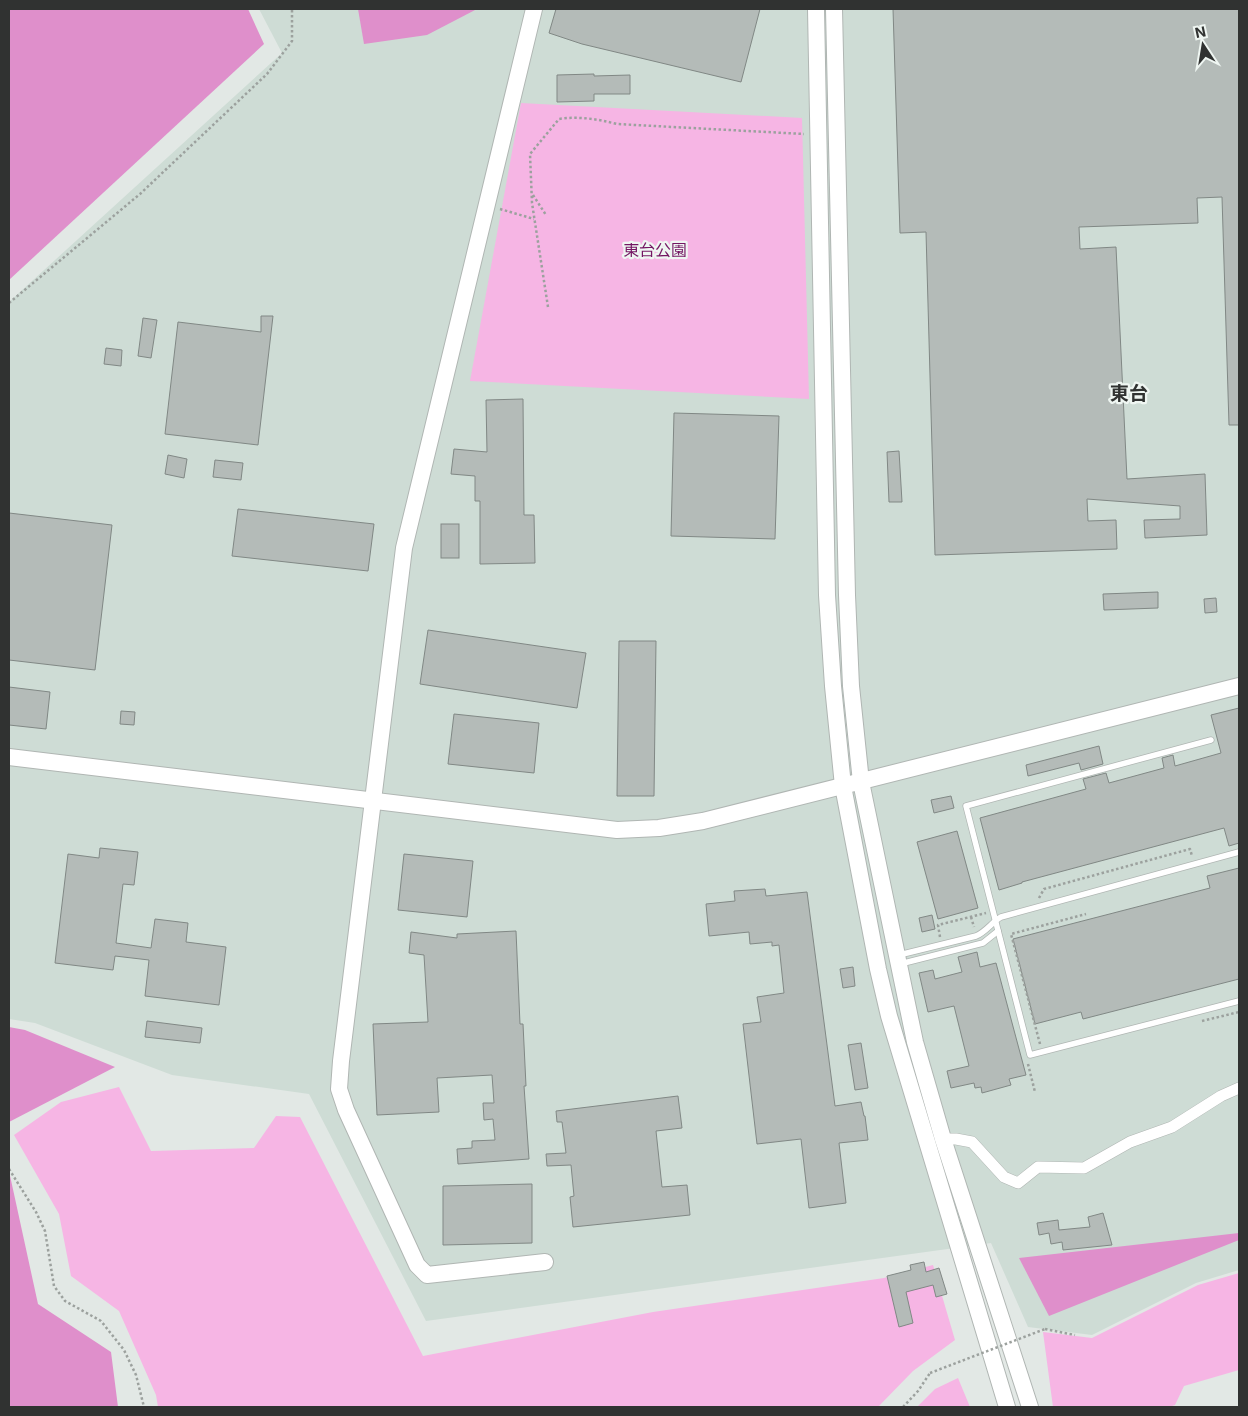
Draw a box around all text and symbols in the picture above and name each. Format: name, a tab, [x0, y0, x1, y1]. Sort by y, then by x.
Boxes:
north arrow	[1178, 20, 1228, 70]
text: N	[1193, 22, 1207, 41]
park label: 東台公園	[623, 240, 687, 260]
district label: 東台	[1110, 382, 1148, 405]

